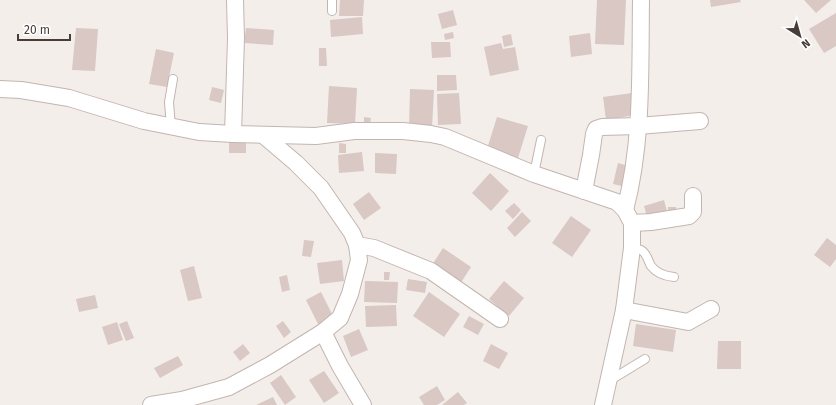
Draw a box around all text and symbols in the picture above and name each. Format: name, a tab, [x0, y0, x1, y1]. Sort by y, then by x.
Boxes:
scale bar	[18, 16, 70, 42]
north arrow	[780, 16, 820, 56]
text: 20 m	[24, 23, 50, 37]
text: N	[799, 36, 813, 51]

